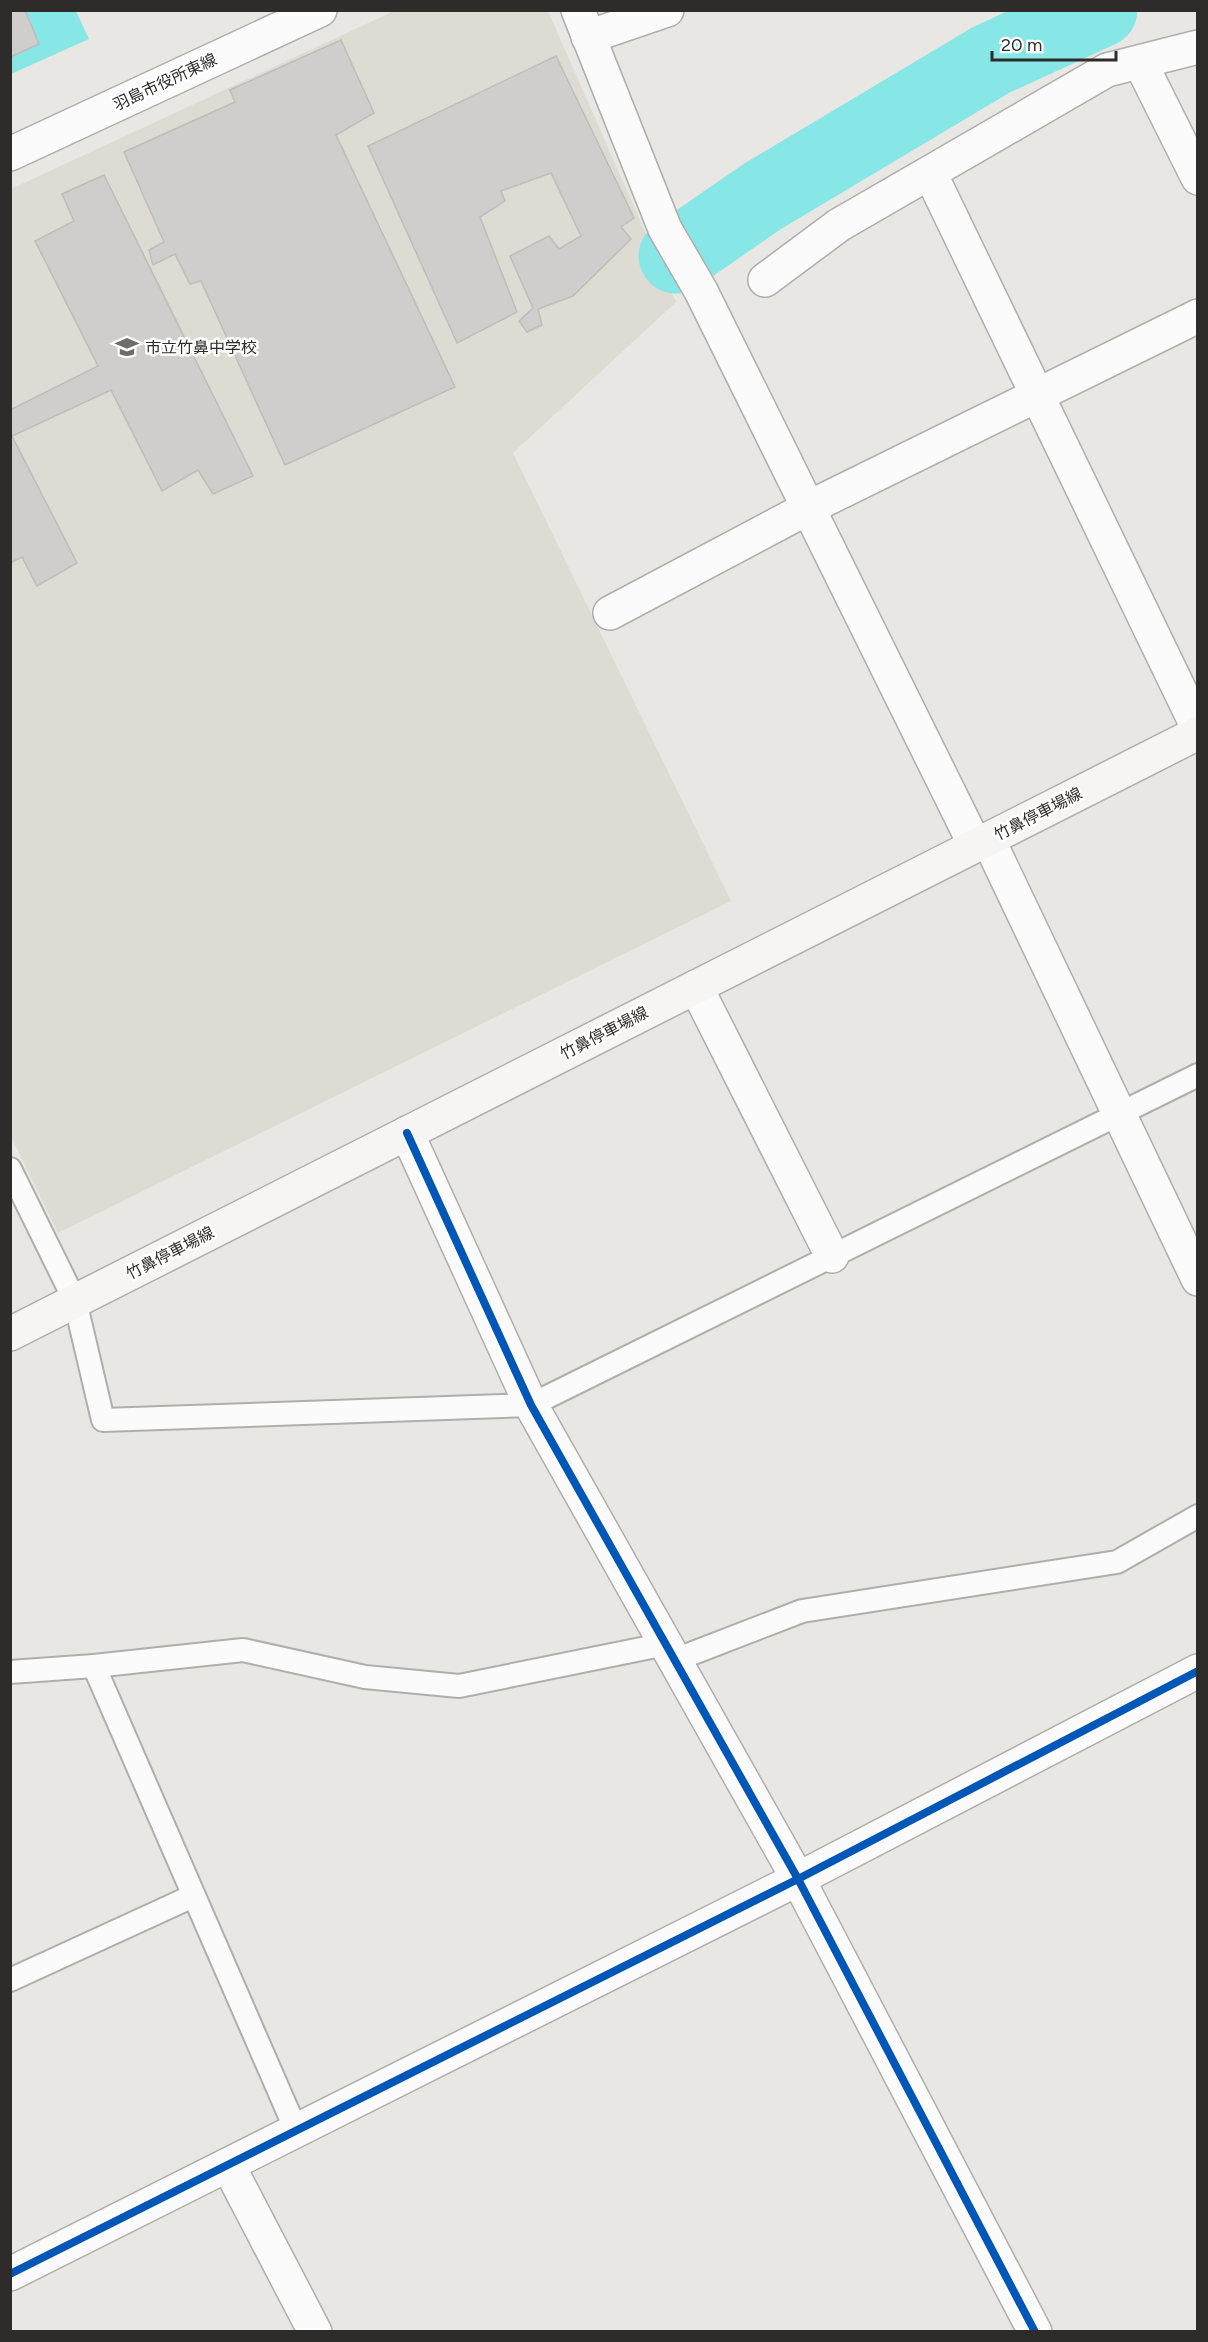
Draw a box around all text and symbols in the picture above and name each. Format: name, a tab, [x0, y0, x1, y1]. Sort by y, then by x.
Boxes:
scale bar	[992, 24, 1116, 62]
text: 20 m	[1001, 34, 1042, 56]
street label: 羽島市役所東線	[110, 50, 220, 114]
school or university icon: 市立竹鼻中学校	[114, 334, 140, 360]
place label: 市立竹鼻中学校	[145, 338, 257, 357]
street label: 竹鼻停車場線	[991, 784, 1085, 844]
street label: 竹鼻停車場線	[557, 1003, 651, 1063]
street label: 竹鼻停車場線	[123, 1223, 217, 1283]

